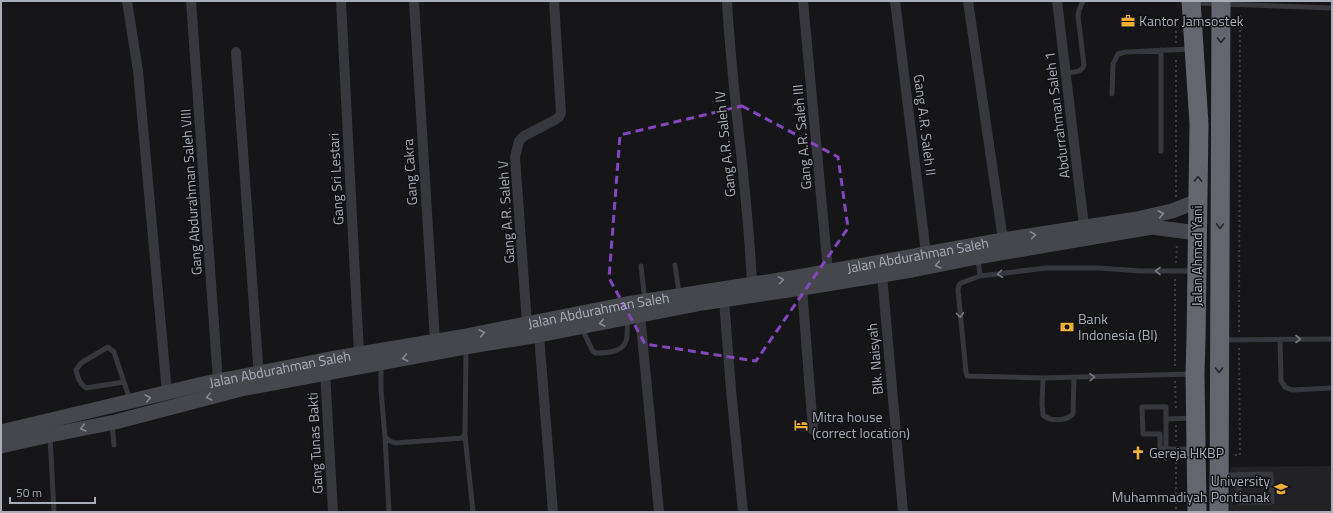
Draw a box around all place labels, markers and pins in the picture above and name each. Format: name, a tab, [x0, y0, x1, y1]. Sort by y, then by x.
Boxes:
place label: Kantor Jamsostek	[1139, 10, 1244, 31]
office icon: Kantor Jamsostek	[1120, 13, 1136, 29]
place label: Bank Indonesia (BI)	[1078, 308, 1157, 345]
bank icon: Bank Indonesia (BI)	[1059, 319, 1075, 335]
place label: Mitra house (correct location)	[812, 406, 910, 443]
hotel icon: Mitra house (correct location)	[793, 417, 809, 433]
place label: Gereja HKBP	[1149, 442, 1224, 463]
church icon: Gereja HKBP	[1130, 445, 1146, 461]
place label: University Muhammadiyah Pontianak	[1112, 470, 1270, 507]
school or university icon: University Muhammadiyah Pontianak	[1273, 481, 1289, 497]

